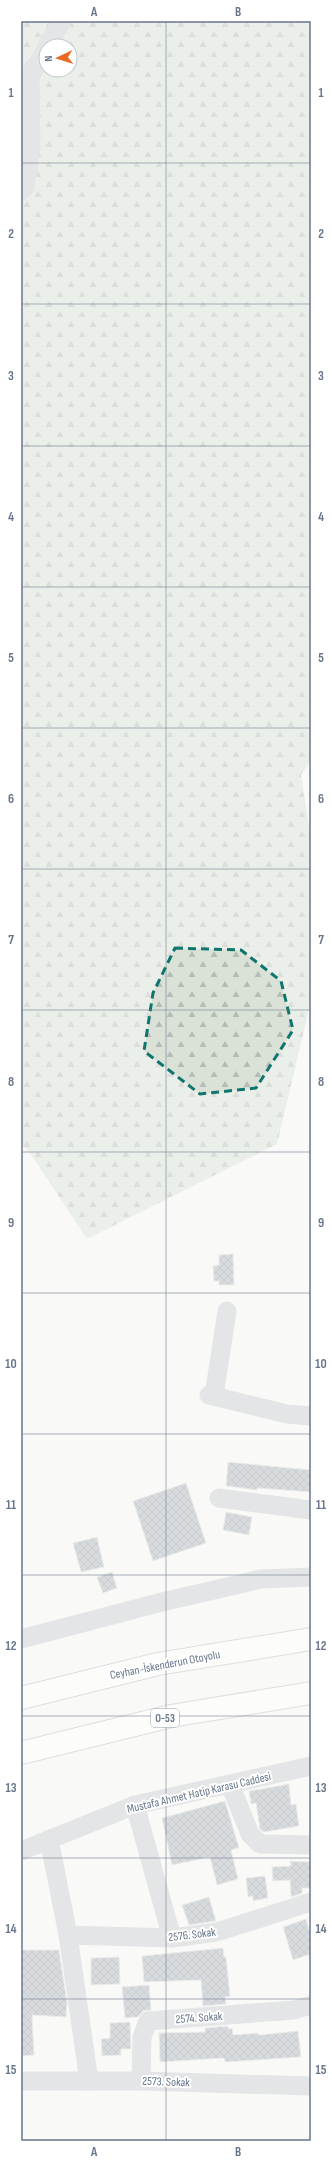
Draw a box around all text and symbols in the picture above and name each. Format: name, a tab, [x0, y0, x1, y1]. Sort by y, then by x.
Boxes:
text: A	[90, 4, 98, 20]
text: B	[235, 4, 241, 20]
north arrow	[38, 38, 78, 78]
text: N	[42, 55, 55, 62]
text: 1	[8, 85, 14, 101]
text: 1	[318, 85, 324, 101]
text: 2	[8, 226, 14, 242]
text: 2	[318, 226, 324, 242]
text: 3	[8, 368, 14, 384]
text: 3	[318, 368, 324, 384]
text: 4	[8, 509, 14, 525]
text: 4	[318, 509, 324, 525]
text: 5	[8, 650, 14, 666]
text: 5	[318, 650, 324, 666]
text: 6	[8, 791, 14, 807]
text: 6	[318, 791, 324, 807]
text: 7	[8, 932, 14, 948]
text: 7	[318, 932, 324, 948]
text: 8	[8, 1074, 14, 1090]
text: 8	[318, 1074, 324, 1090]
text: 9	[8, 1215, 14, 1231]
text: 9	[318, 1215, 324, 1231]
text: 10	[5, 1356, 17, 1372]
text: 10	[315, 1356, 327, 1372]
text: 11	[6, 1497, 16, 1513]
text: 11	[316, 1497, 326, 1513]
text: 12	[6, 1638, 17, 1654]
text: 12	[316, 1638, 327, 1654]
street label: Ceyhan-İskenderun Otoyolu	[109, 1647, 221, 1683]
road number: O-53	[151, 1709, 179, 1727]
street label: Mustafa Ahmet Hatip Karasu Caddesi	[126, 1769, 272, 1817]
text: 13	[6, 1780, 17, 1796]
text: 13	[316, 1780, 327, 1796]
text: 14	[5, 1921, 17, 1937]
text: 14	[315, 1921, 327, 1937]
street label: 2576. Sokak	[167, 1925, 217, 1945]
street label: 2574. Sokak	[175, 2009, 223, 2027]
text: 15	[6, 2062, 17, 2078]
text: 15	[316, 2062, 327, 2078]
street label: 2573. Sokak	[142, 2074, 190, 2090]
text: A	[90, 2144, 98, 2160]
text: B	[235, 2144, 241, 2160]

